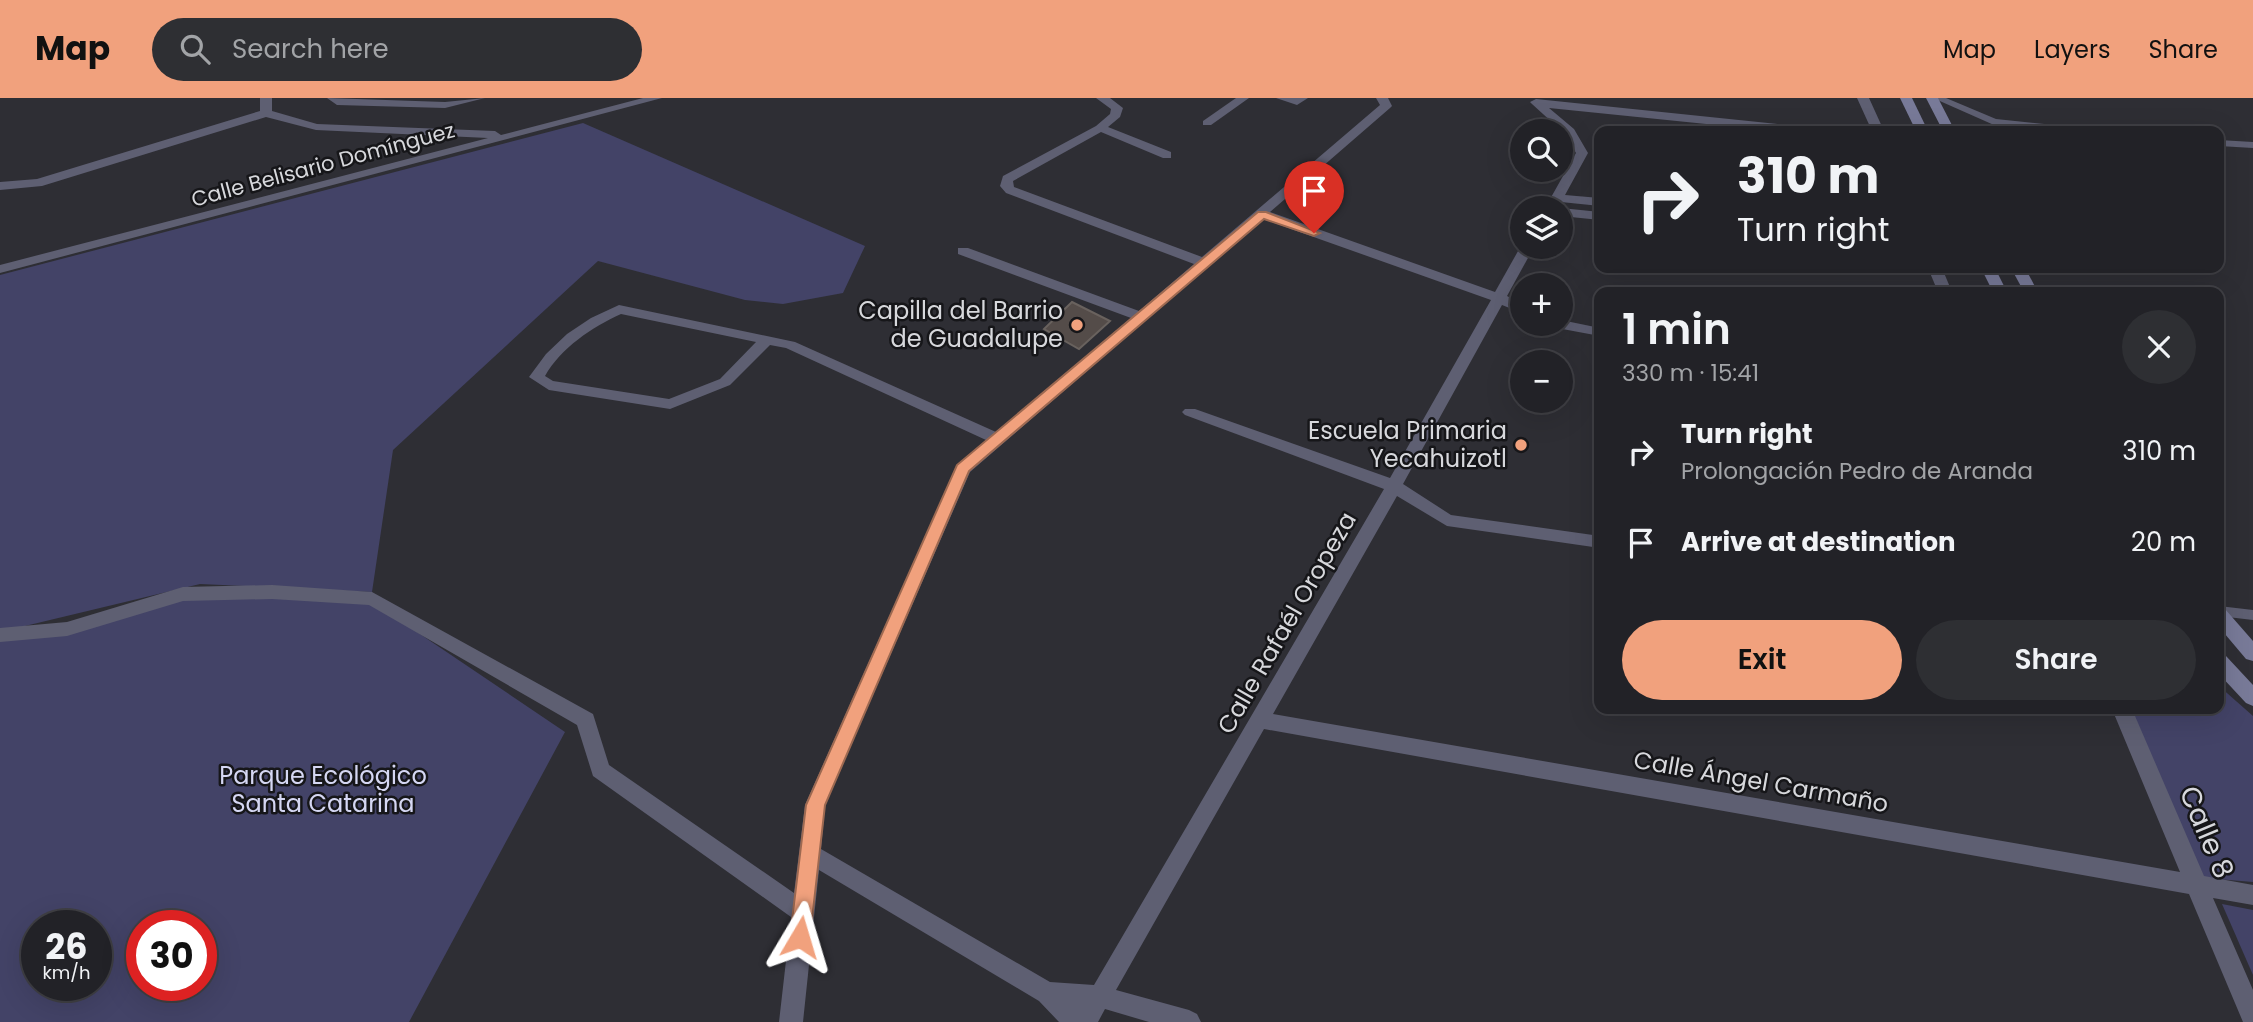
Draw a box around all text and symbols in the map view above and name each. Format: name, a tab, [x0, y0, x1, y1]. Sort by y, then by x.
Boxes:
search box	[152, 18, 642, 81]
text: Map	[35, 25, 110, 72]
icon: search	[176, 30, 214, 68]
text: Search here	[232, 31, 389, 67]
text: Map	[1943, 33, 1996, 66]
text: Layers	[2034, 33, 2110, 66]
text: Share	[2148, 33, 2218, 66]
street label: Calle Belisario Domínguez	[188, 115, 458, 214]
map controls	[1510, 119, 1573, 413]
button: search	[1510, 119, 1573, 182]
text: 310 m	[1737, 142, 1879, 210]
icon: right	[1622, 154, 1713, 245]
pin	[1284, 161, 1344, 233]
icon: arrive	[1295, 172, 1333, 210]
button: layers	[1510, 196, 1573, 259]
text: Turn right	[1737, 207, 1889, 252]
button: +	[1510, 273, 1573, 336]
place label: Capilla del Barrio de Guadalupe	[858, 294, 1063, 355]
text: 1 min	[1622, 300, 1731, 359]
button: close	[2122, 310, 2196, 384]
marker: Capilla del Barrio de Guadalupe	[1069, 317, 1085, 333]
button: −	[1510, 350, 1573, 413]
text: 330 m · 15:41	[1622, 357, 1759, 389]
place label: Escuela Primaria Yecahuizotl	[1308, 414, 1507, 475]
text: Turn right	[1681, 416, 1813, 452]
icon: right	[1622, 433, 1660, 471]
text: 310 m	[2122, 433, 2196, 469]
marker: Escuela Primaria Yecahuizotl	[1513, 437, 1529, 453]
text: Prolongación Pedro de Aranda	[1681, 455, 2033, 487]
street label: Calle Rafaél Oropeza	[1209, 506, 1364, 740]
icon: arrive	[1622, 524, 1660, 562]
text: Arrive at destination	[1681, 524, 1956, 560]
text: 20 m	[2131, 524, 2196, 560]
button: Exit	[1622, 620, 1902, 700]
button: Share	[1916, 620, 2196, 700]
street label: Calle Ángel Carmaño	[1631, 743, 1891, 820]
park label: Parque Ecológico Santa Catarina	[219, 759, 427, 820]
street label: Calle 8	[2170, 780, 2243, 884]
position arrow	[763, 900, 837, 974]
speed limit sign: 30	[126, 910, 217, 1001]
text: 26	[45, 922, 88, 971]
text: km/h	[43, 960, 90, 985]

